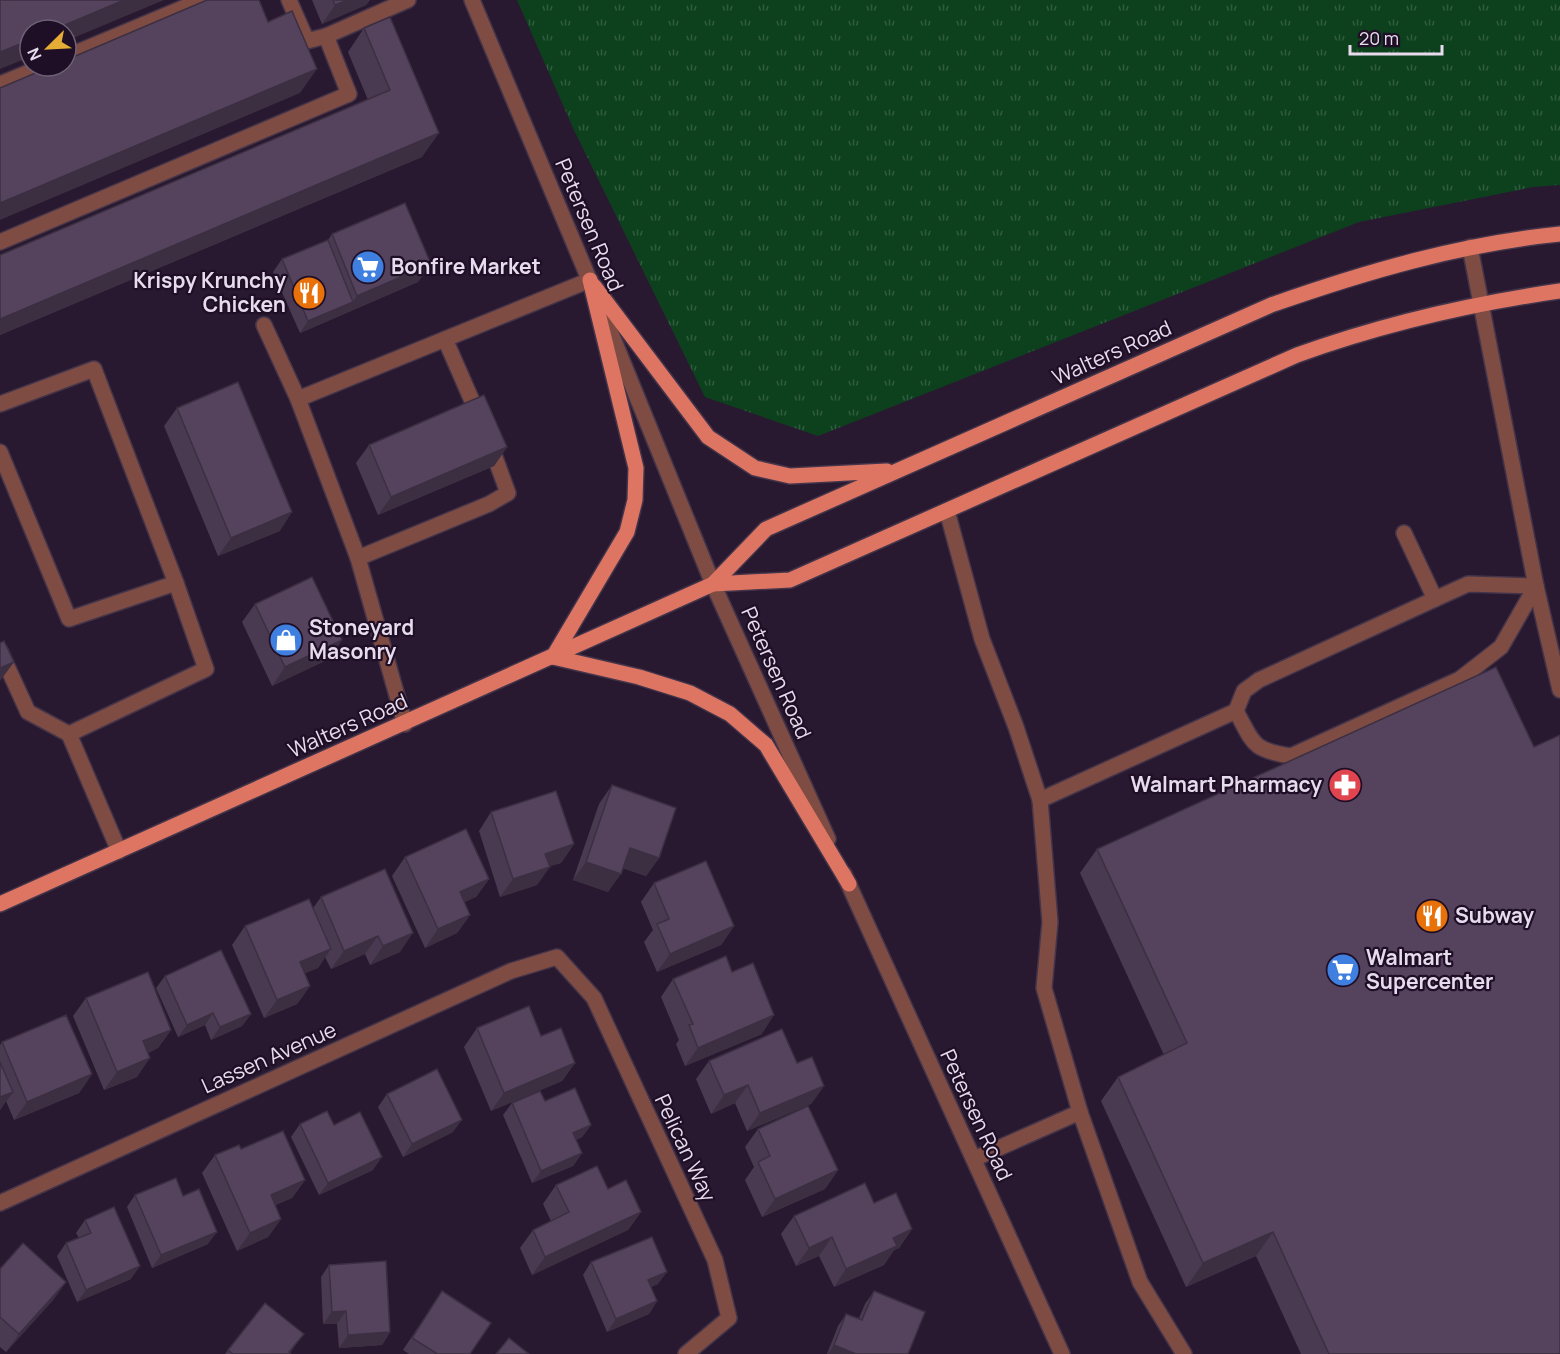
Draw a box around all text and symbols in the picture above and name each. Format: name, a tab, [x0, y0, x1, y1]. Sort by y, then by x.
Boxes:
north arrow	[18, 18, 78, 78]
scale bar	[1350, 18, 1442, 56]
text: 20 m	[1359, 26, 1399, 50]
text: N	[22, 44, 47, 64]
street label: Petersen Road	[549, 154, 630, 295]
supermarket icon: Bonfire Market	[350, 249, 386, 285]
place label: Bonfire Market	[391, 252, 541, 280]
place label: Krispy Krunchy Chicken	[133, 266, 286, 318]
restaurant icon: Krispy Krunchy Chicken	[291, 275, 327, 311]
street label: Walters Road	[1048, 313, 1176, 391]
street label: Petersen Road	[735, 602, 819, 743]
place label: Stoneyard Masonry	[309, 613, 414, 665]
shop icon: Stoneyard Masonry	[268, 622, 304, 658]
street label: Walters Road	[284, 686, 412, 764]
pharmacy icon: Walmart Pharmacy	[1327, 767, 1363, 803]
place label: Walmart Pharmacy	[1130, 770, 1322, 798]
restaurant icon: Subway	[1414, 898, 1450, 934]
place label: Subway	[1455, 901, 1534, 929]
place label: Walmart Supercenter	[1366, 943, 1493, 995]
supermarket icon: Walmart Supercenter	[1325, 952, 1361, 988]
street label: Lassen Avenue	[197, 1015, 341, 1099]
street label: Petersen Road	[934, 1044, 1020, 1185]
street label: Pelican Way	[649, 1089, 723, 1206]

